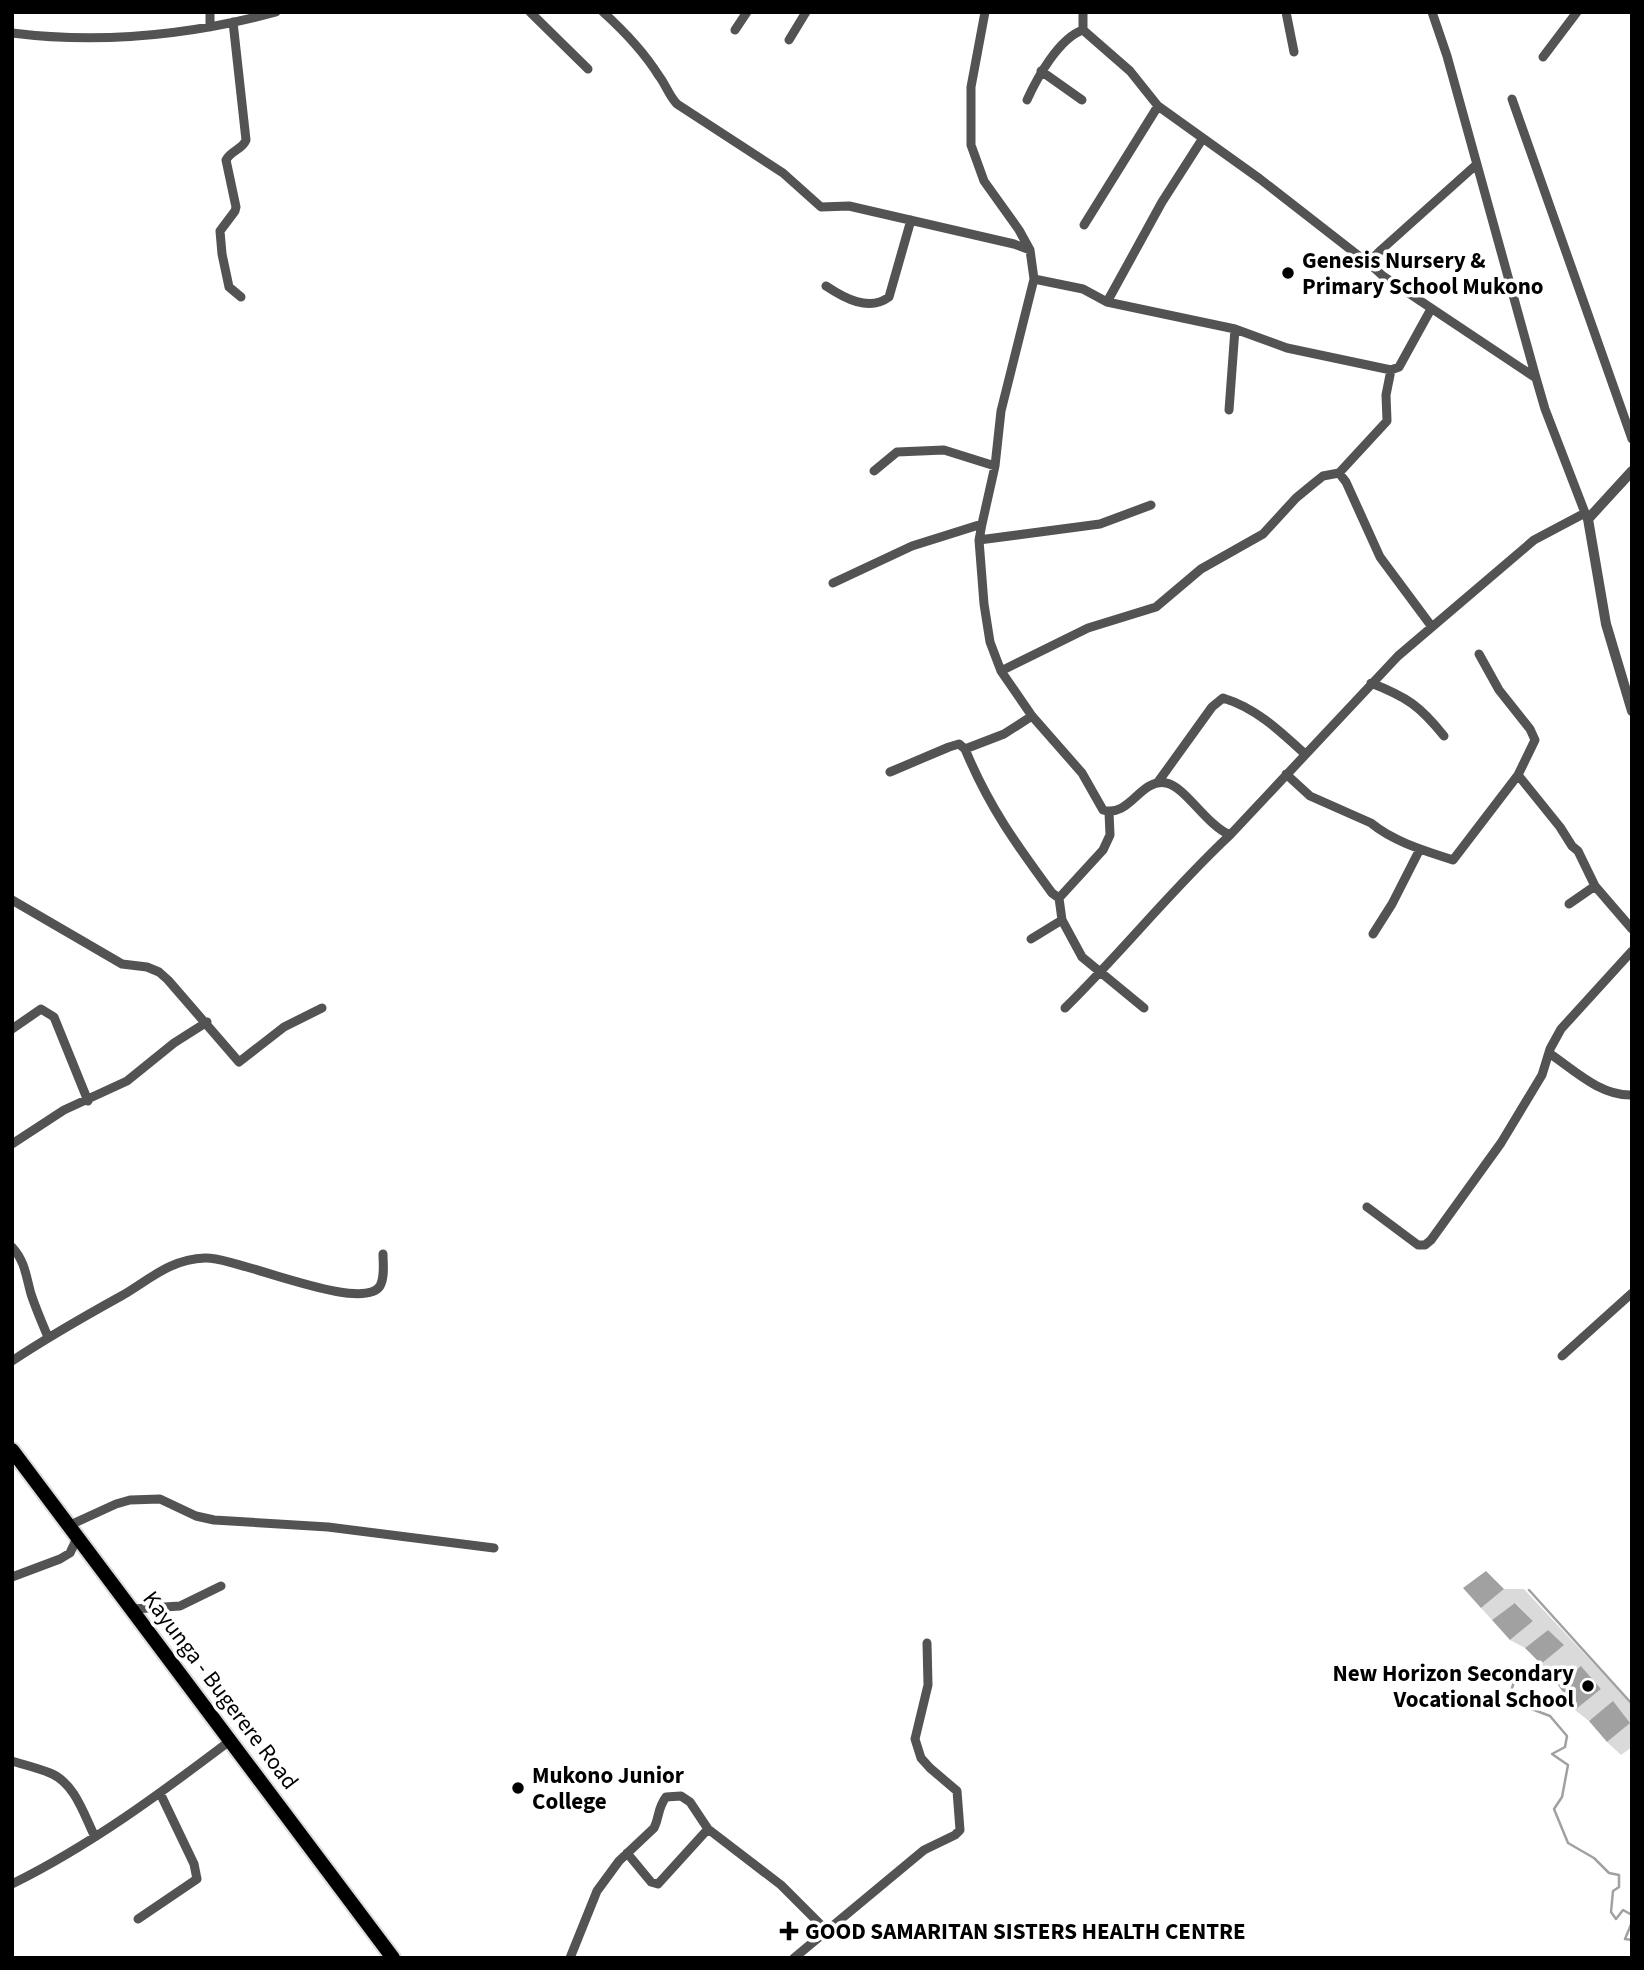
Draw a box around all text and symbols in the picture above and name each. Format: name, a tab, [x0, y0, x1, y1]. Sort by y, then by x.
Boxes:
place label: Genesis Nursery & Primary School Mukono	[1302, 244, 1544, 303]
marker: Genesis Nursery & Primary School Mukono	[1280, 265, 1296, 281]
street label: Kayunga - Bugerere Road	[135, 1584, 306, 1796]
place label: New Horizon Secondary Vocational School	[1332, 1657, 1574, 1716]
marker: New Horizon Secondary Vocational School	[1580, 1678, 1596, 1694]
place label: Mukono Junior College	[532, 1759, 685, 1818]
marker: Mukono Junior College	[510, 1780, 526, 1796]
place label: GOOD SAMARITAN SISTERS HEALTH CENTRE	[805, 1915, 1246, 1948]
marker: GOOD SAMARITAN SISTERS HEALTH CENTRE	[779, 1921, 799, 1941]

